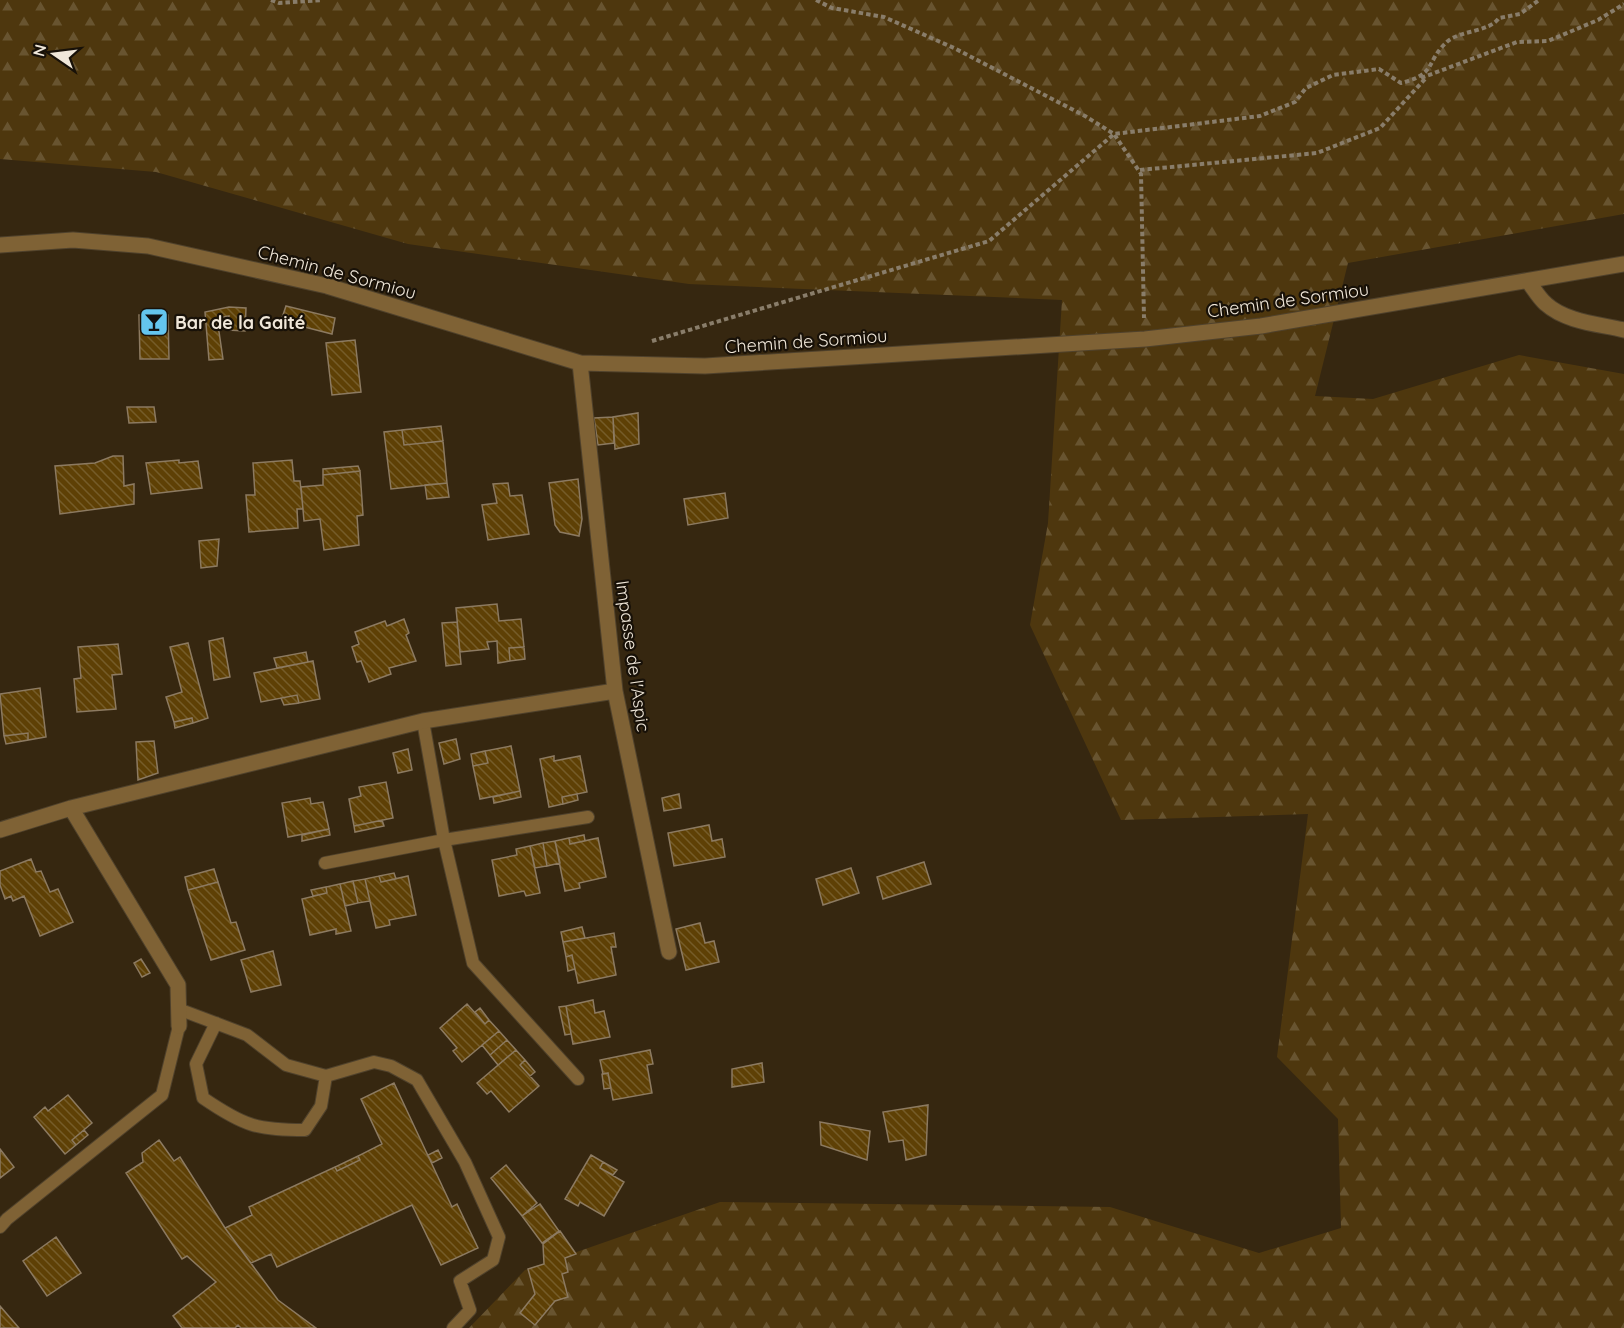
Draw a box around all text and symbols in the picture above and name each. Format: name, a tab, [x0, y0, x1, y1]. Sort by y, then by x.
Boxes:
north arrow	[24, 24, 84, 84]
text: N	[28, 42, 51, 58]
street label: Chemin de Sormiou	[255, 240, 419, 304]
street label: Chemin de Sormiou	[1206, 277, 1370, 323]
bar icon: Bar de la Gaité	[138, 306, 170, 338]
place label: Bar de la Gaité	[175, 311, 305, 334]
street label: Chemin de Sormiou	[724, 324, 888, 358]
street label: Impasse de l'Aspic	[611, 579, 655, 733]

